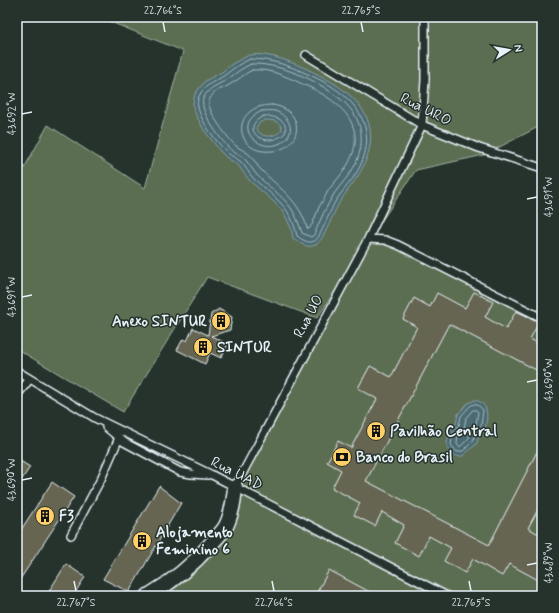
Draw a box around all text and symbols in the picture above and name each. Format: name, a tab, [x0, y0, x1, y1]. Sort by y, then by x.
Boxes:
text: 22.766°S	[144, 4, 182, 18]
text: 22.765°S	[342, 4, 381, 18]
north arrow	[489, 30, 529, 70]
text: N	[510, 43, 525, 53]
street label: Rua URO	[397, 89, 455, 131]
text: 43.692°W	[5, 93, 19, 135]
text: 43.691°W	[542, 177, 556, 217]
text: 43.691°W	[5, 277, 19, 317]
street label: Rua UO	[289, 291, 329, 342]
building icon: Anexo SINTUR	[210, 310, 232, 332]
place label: Anexo SINTUR	[112, 312, 207, 332]
building icon: SINTUR	[192, 336, 214, 358]
place label: SINTUR	[217, 338, 272, 358]
text: 43.690°W	[542, 359, 556, 401]
building icon: Pavilhão Central	[365, 420, 387, 442]
place label: Pavilhão Central	[390, 422, 497, 442]
bank icon: Banco do Brasil	[331, 446, 353, 468]
place label: Banco do Brasil	[356, 448, 453, 468]
street label: Rua UAD	[207, 452, 266, 495]
text: 43.690°W	[5, 459, 19, 501]
building icon: F3	[34, 505, 56, 527]
place label: F3	[59, 507, 74, 527]
place label: Alojamento Feminino 6	[156, 523, 233, 560]
building icon: Alojamento Feminino 6	[131, 530, 153, 552]
text: 43.689°W	[542, 543, 556, 583]
text: 22.767°S	[57, 596, 96, 610]
text: 22.766°S	[255, 596, 293, 610]
text: 22.765°S	[452, 596, 491, 610]

